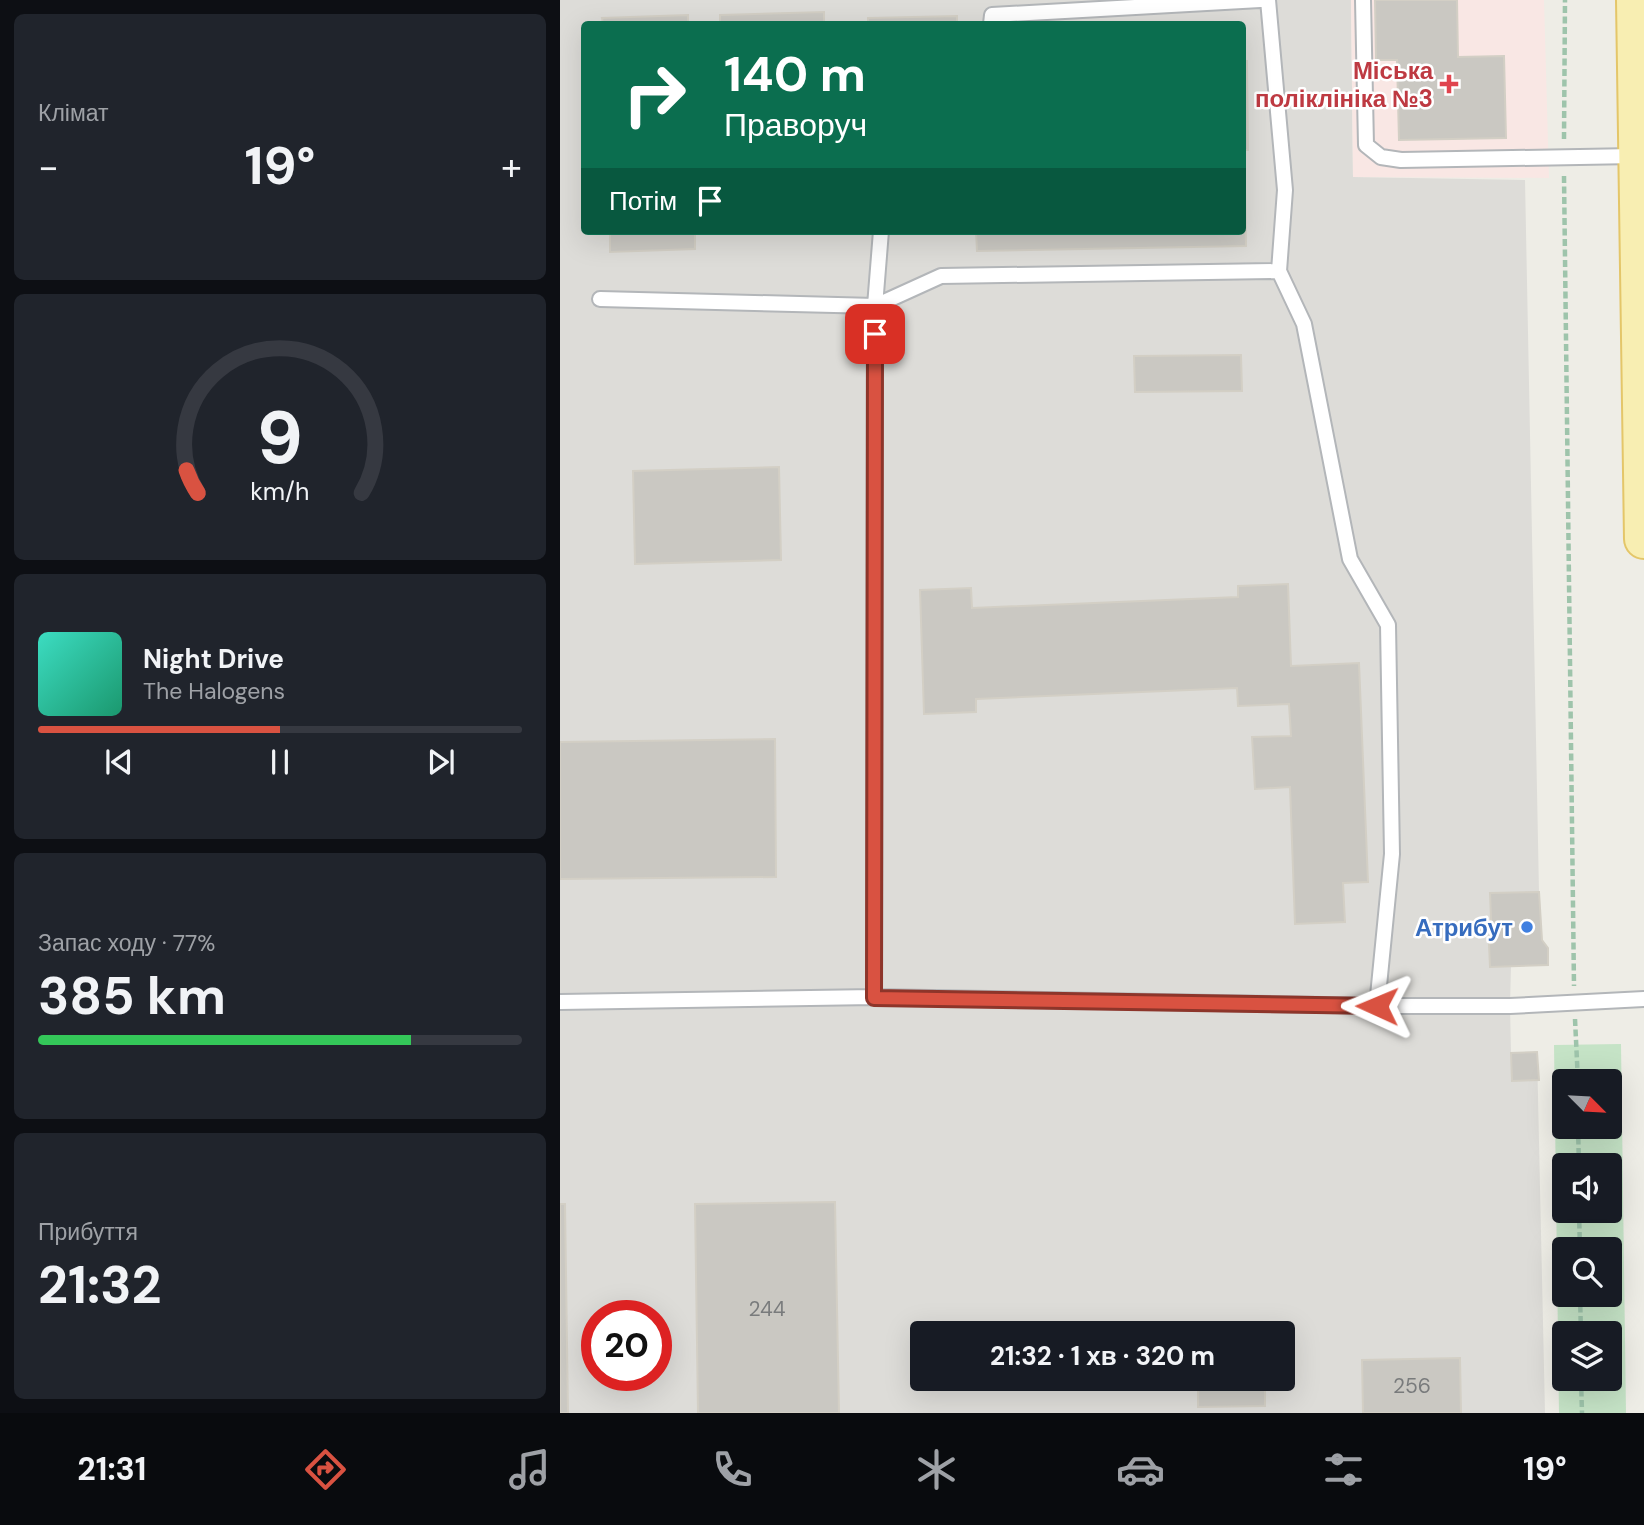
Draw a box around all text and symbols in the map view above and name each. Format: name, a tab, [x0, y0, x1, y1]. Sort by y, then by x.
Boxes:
text: 140 m	[724, 42, 866, 106]
icon: right	[609, 49, 700, 140]
place label: Міська поліклініка №3	[1255, 55, 1434, 114]
marker: Міська поліклініка №3	[1439, 74, 1459, 94]
text: Клімат	[38, 98, 109, 128]
text: Праворуч	[724, 104, 867, 146]
text: 19°	[245, 132, 315, 200]
text: −	[38, 142, 59, 192]
text: +	[501, 142, 522, 192]
icon: arrive	[691, 182, 729, 220]
text: Потім	[609, 184, 677, 218]
pin	[845, 304, 905, 364]
icon: arrive	[856, 315, 894, 353]
text: 9	[257, 391, 303, 486]
text: km/h	[250, 474, 310, 507]
text: Night Drive	[143, 642, 284, 676]
text: The Halogens	[143, 676, 285, 706]
icon: previous	[100, 743, 138, 781]
icon: pause	[261, 743, 299, 781]
icon: next	[422, 743, 460, 781]
place label: Атрибут	[1415, 912, 1513, 943]
marker: Атрибут	[1519, 919, 1535, 935]
text: Запас ходу · 77%	[38, 928, 215, 958]
text: 385 km	[38, 962, 226, 1030]
position arrow	[1340, 969, 1414, 1043]
north arrow	[1552, 1069, 1622, 1139]
map controls	[1552, 1069, 1622, 1391]
button: sound	[1552, 1153, 1622, 1223]
text: Прибуття	[38, 1217, 138, 1247]
button: search	[1552, 1237, 1622, 1307]
text: 21:32	[38, 1251, 162, 1319]
house number: 244	[748, 1295, 786, 1323]
speed limit sign: 20	[581, 1300, 672, 1391]
button: layers	[1552, 1321, 1622, 1391]
text: 21:32 · 1 хв · 320 m	[990, 1339, 1215, 1373]
house number: 256	[1393, 1372, 1431, 1400]
icon: directions	[301, 1445, 350, 1494]
icon: music	[505, 1445, 554, 1494]
icon: phone	[708, 1445, 757, 1494]
icon: climate	[912, 1445, 961, 1494]
icon: car	[1116, 1445, 1165, 1494]
icon: filters	[1319, 1445, 1368, 1494]
text: 21:31	[77, 1448, 146, 1490]
text: 19°	[1523, 1448, 1567, 1490]

